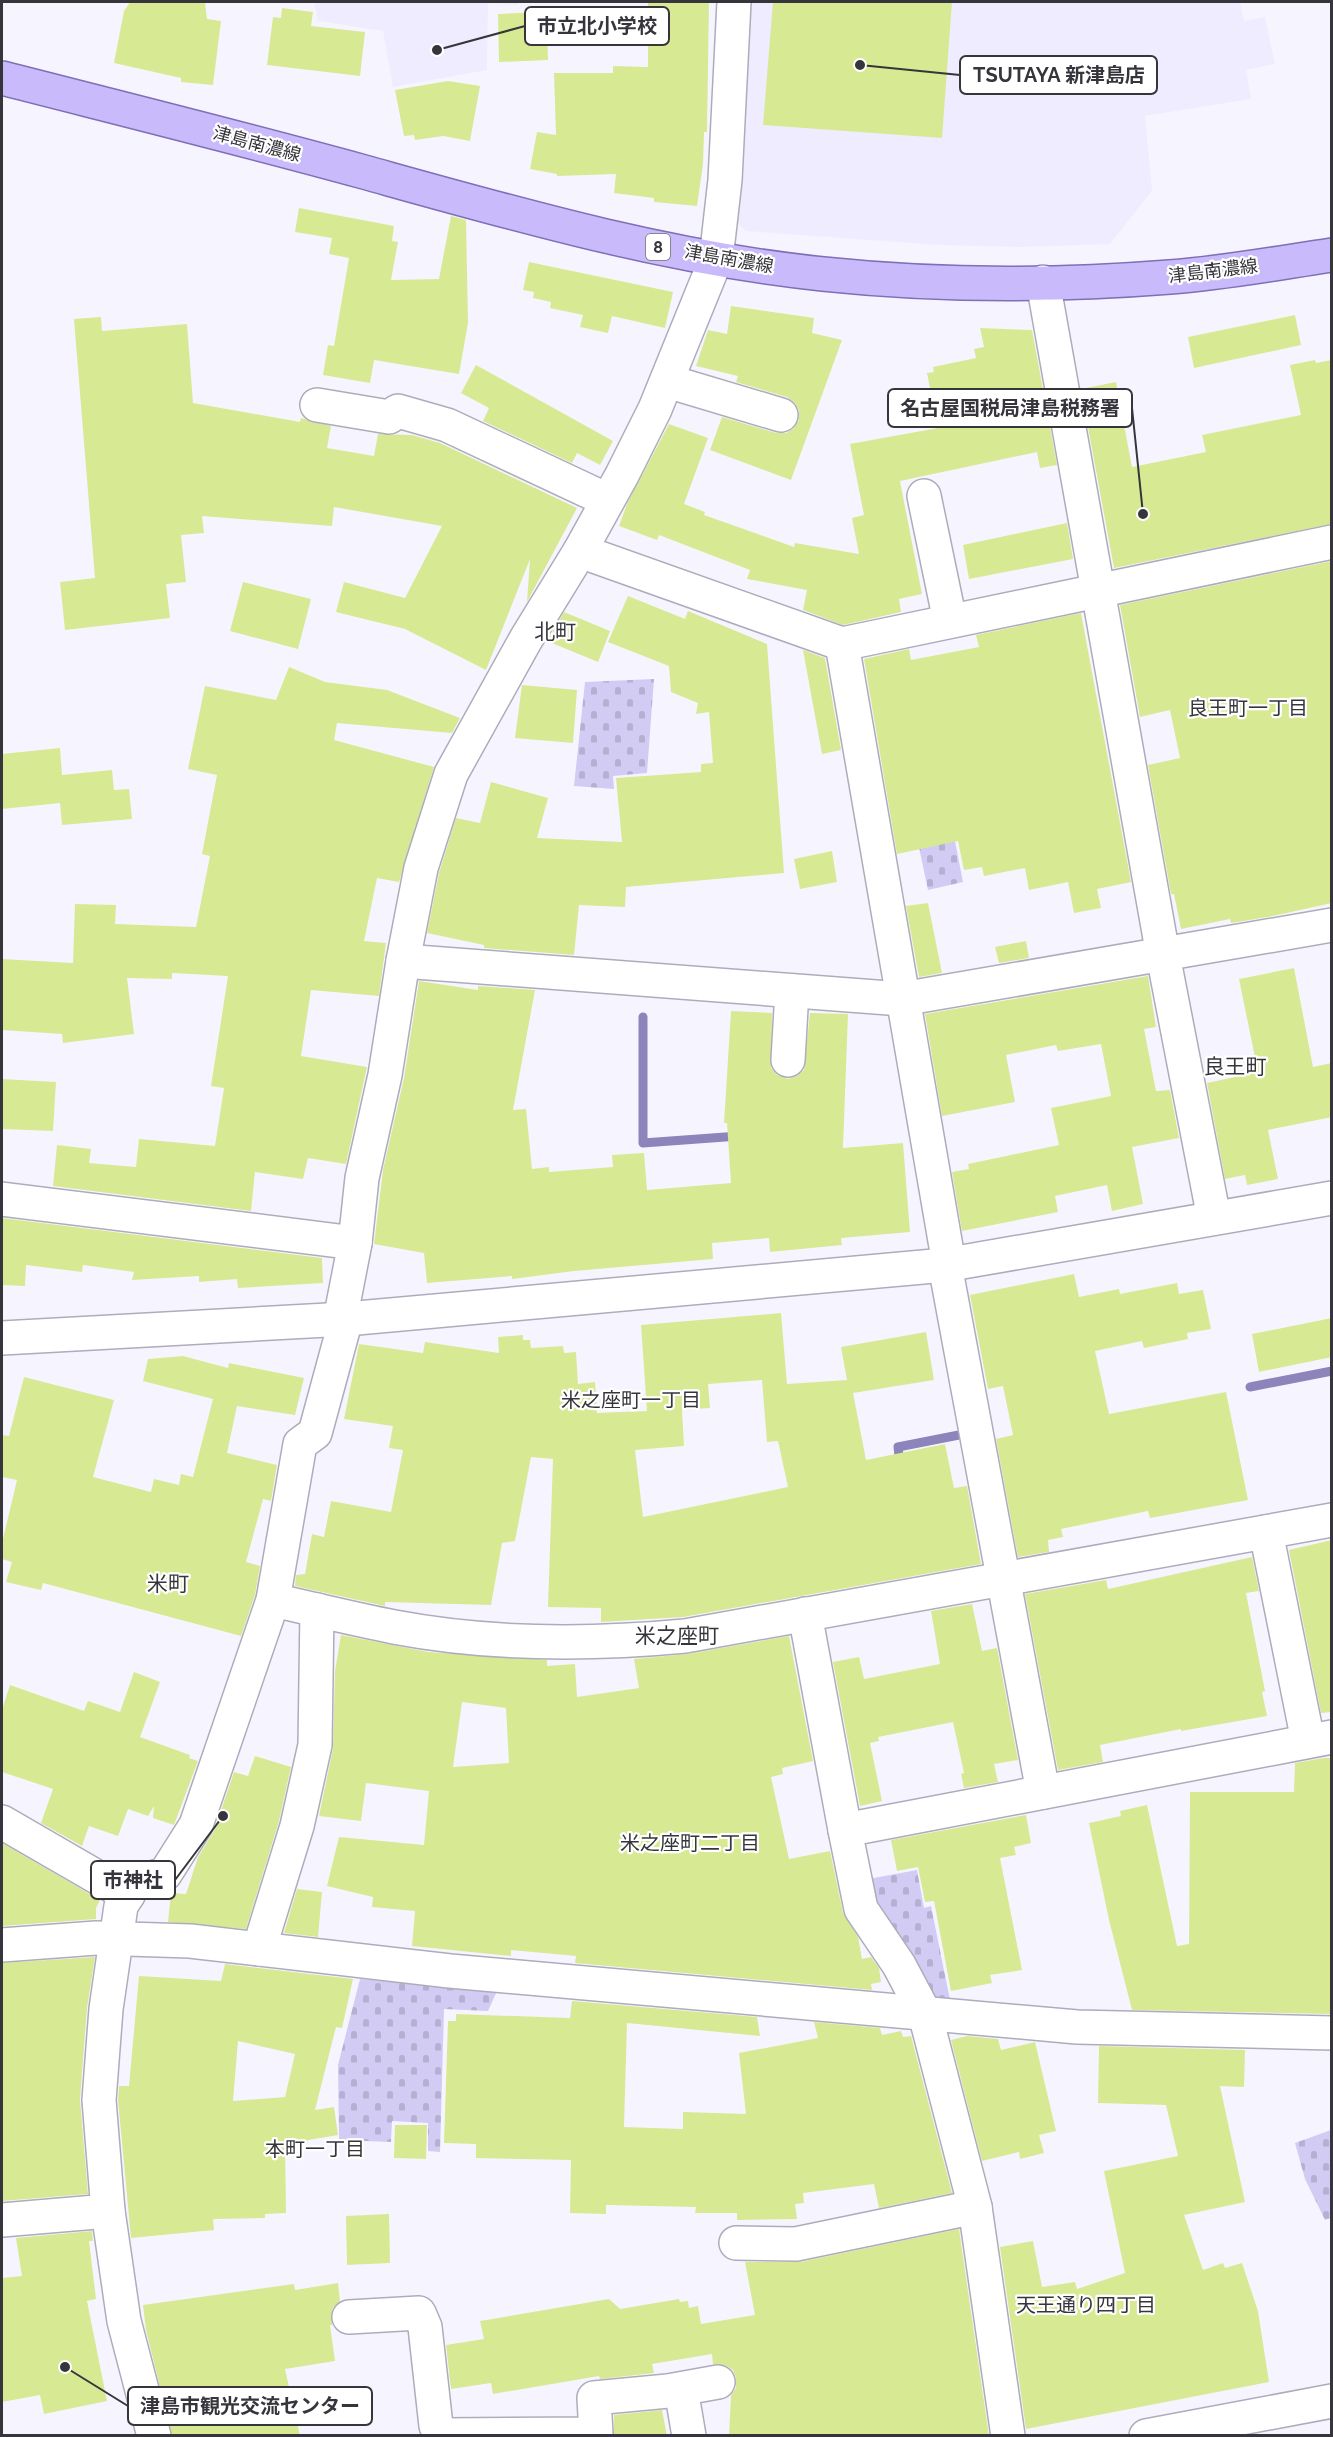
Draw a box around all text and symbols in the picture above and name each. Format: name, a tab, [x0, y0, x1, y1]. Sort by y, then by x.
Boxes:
callout: 市立北小学校	[525, 7, 669, 45]
text: 市立北小学校	[537, 14, 657, 38]
callout: TSUTAYA 新津島店	[960, 56, 1157, 94]
text: TSUTAYA 新津島店	[973, 63, 1145, 87]
street label: 津島南濃線	[211, 122, 303, 165]
road number: 8	[646, 234, 670, 260]
street label: 津島南濃線	[683, 240, 775, 277]
street label: 津島南濃線	[1167, 255, 1259, 286]
callout: 名古屋国税局津島税務署	[888, 389, 1132, 427]
text: 名古屋国税局津島税務署	[900, 396, 1120, 420]
district label: 北町	[534, 619, 576, 644]
district label: 良王町一丁目	[1188, 696, 1308, 720]
district label: 良王町	[1204, 1054, 1267, 1079]
district label: 米之座町一丁目	[561, 1388, 701, 1412]
district label: 米町	[147, 1571, 189, 1596]
district label: 米之座町	[635, 1623, 719, 1648]
district label: 米之座町二丁目	[620, 1831, 760, 1855]
callout: 市神社	[91, 1861, 175, 1899]
text: 市神社	[103, 1868, 163, 1892]
district label: 本町一丁目	[265, 2137, 365, 2161]
district label: 天王通り四丁目	[1016, 2293, 1156, 2317]
callout: 津島市観光交流センター	[128, 2387, 372, 2425]
text: 津島市観光交流センター	[140, 2394, 360, 2418]

